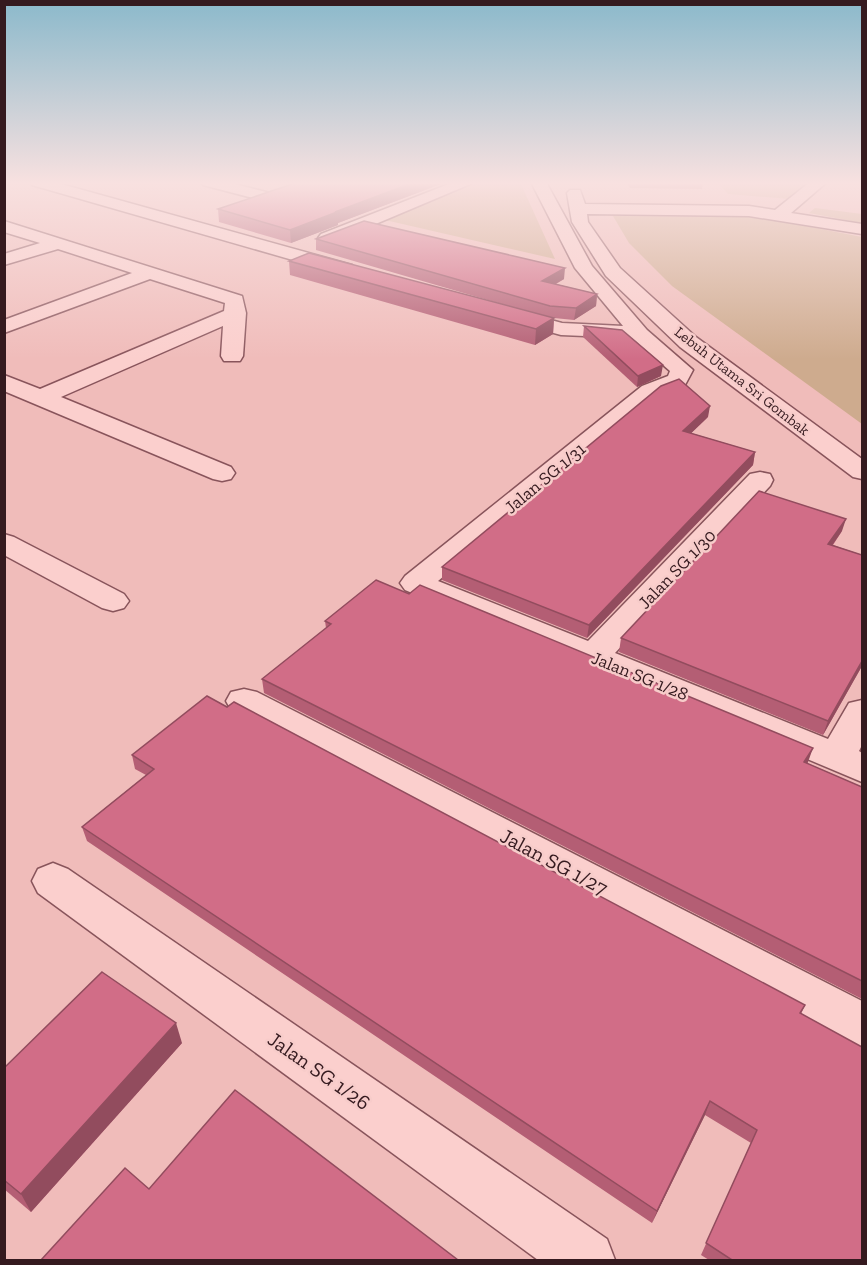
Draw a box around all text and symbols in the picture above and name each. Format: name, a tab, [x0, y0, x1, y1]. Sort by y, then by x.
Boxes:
street label: Lebuh Utama Sri Gombak	[671, 323, 813, 439]
street label: Jalan SG 1/31	[500, 438, 590, 518]
street label: Jalan SG 1/30	[634, 525, 720, 613]
street label: Jalan SG 1/28	[588, 647, 692, 705]
street label: Jalan SG 1/27	[496, 823, 612, 900]
street label: Jalan SG 1/26	[263, 1026, 375, 1115]

